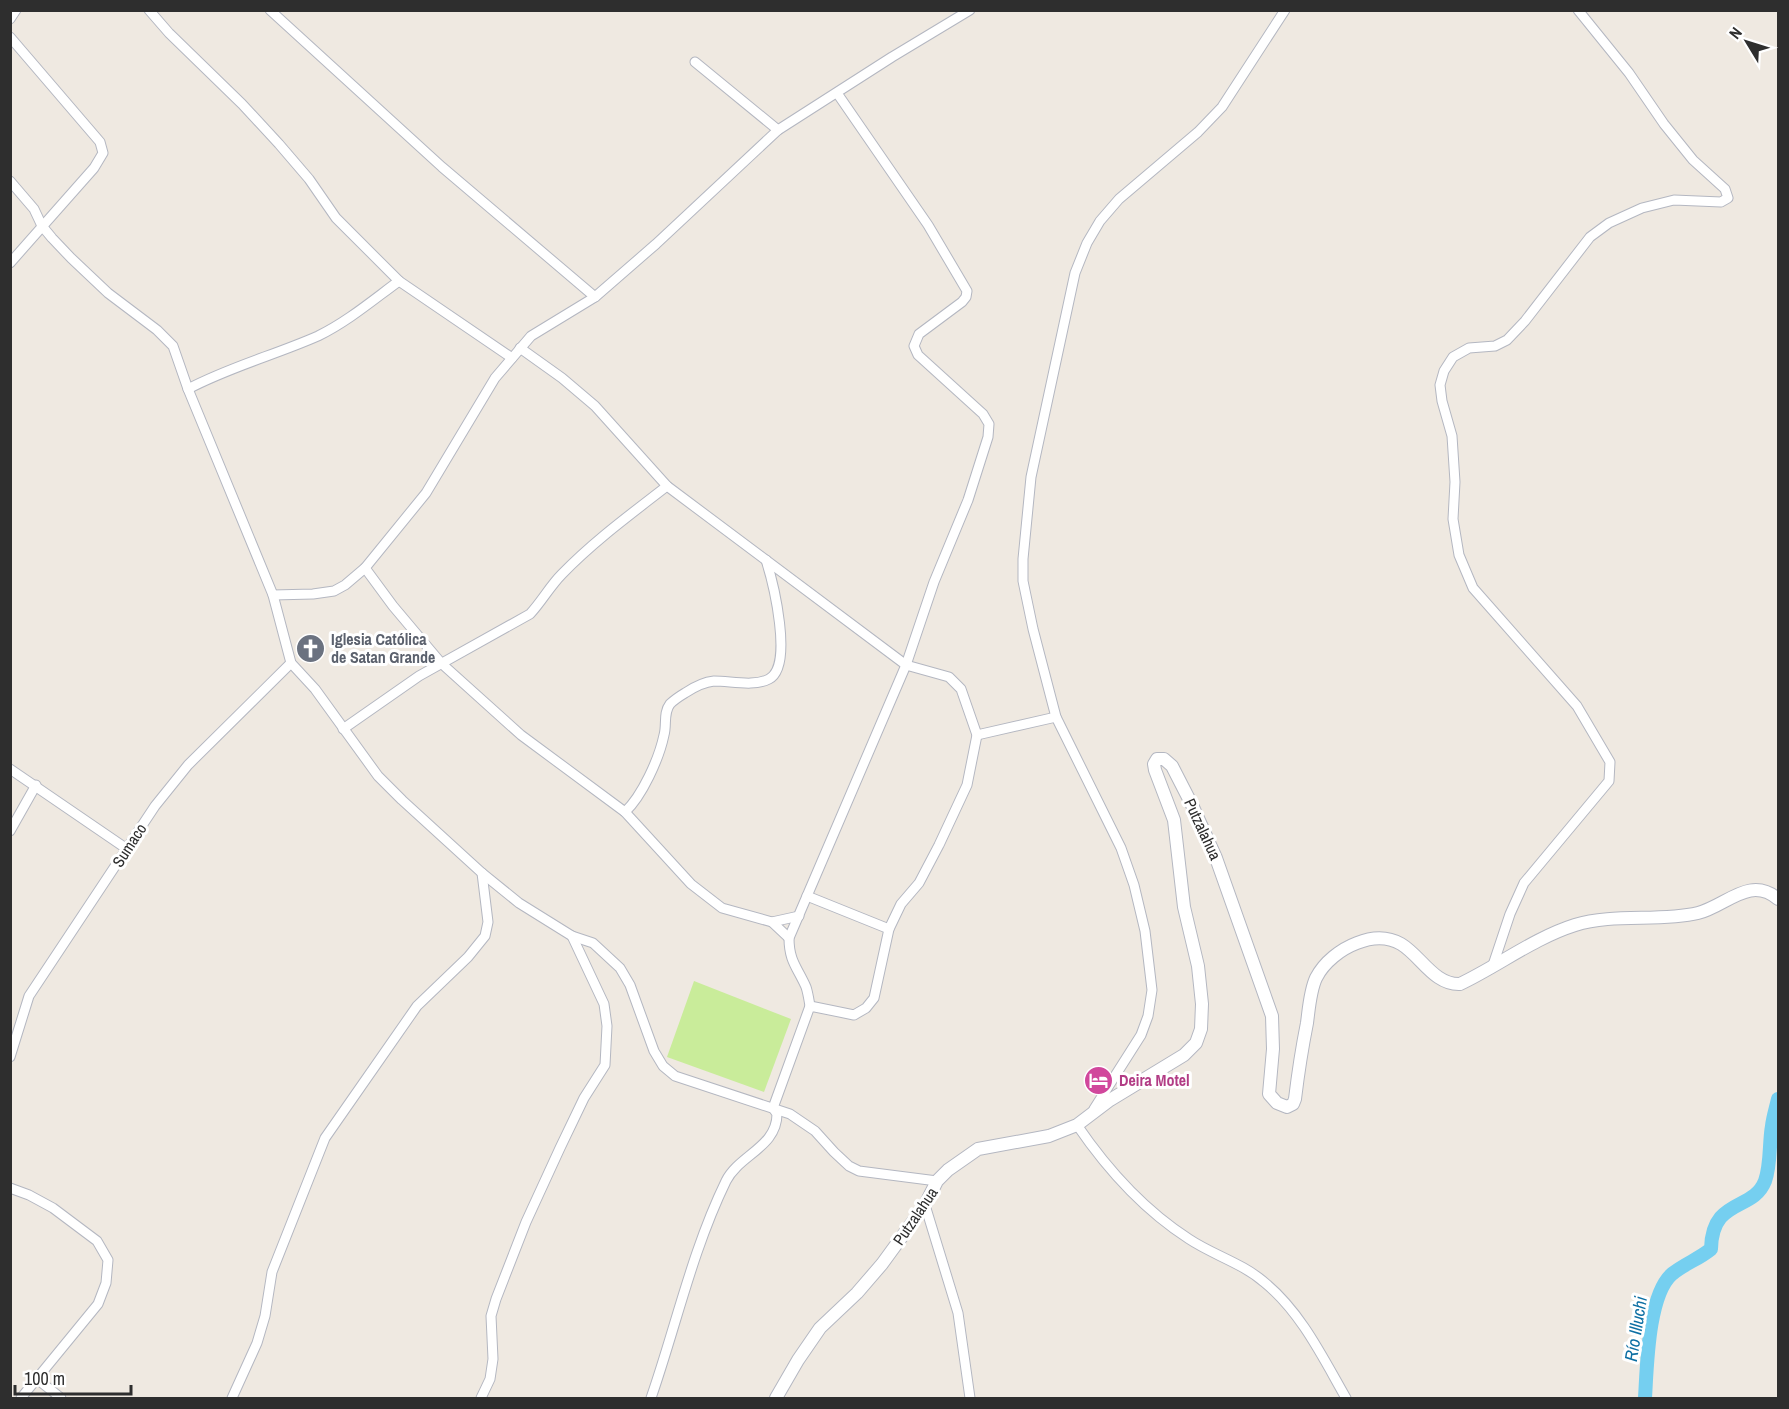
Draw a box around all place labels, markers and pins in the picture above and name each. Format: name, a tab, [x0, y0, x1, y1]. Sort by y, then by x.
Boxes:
place label: Iglesia Católica de Satan Grande	[331, 628, 435, 668]
church icon: Iglesia Católica de Satan Grande	[294, 632, 326, 664]
hotel icon: Deira Motel	[1082, 1064, 1114, 1096]
place label: Deira Motel	[1119, 1069, 1190, 1091]

